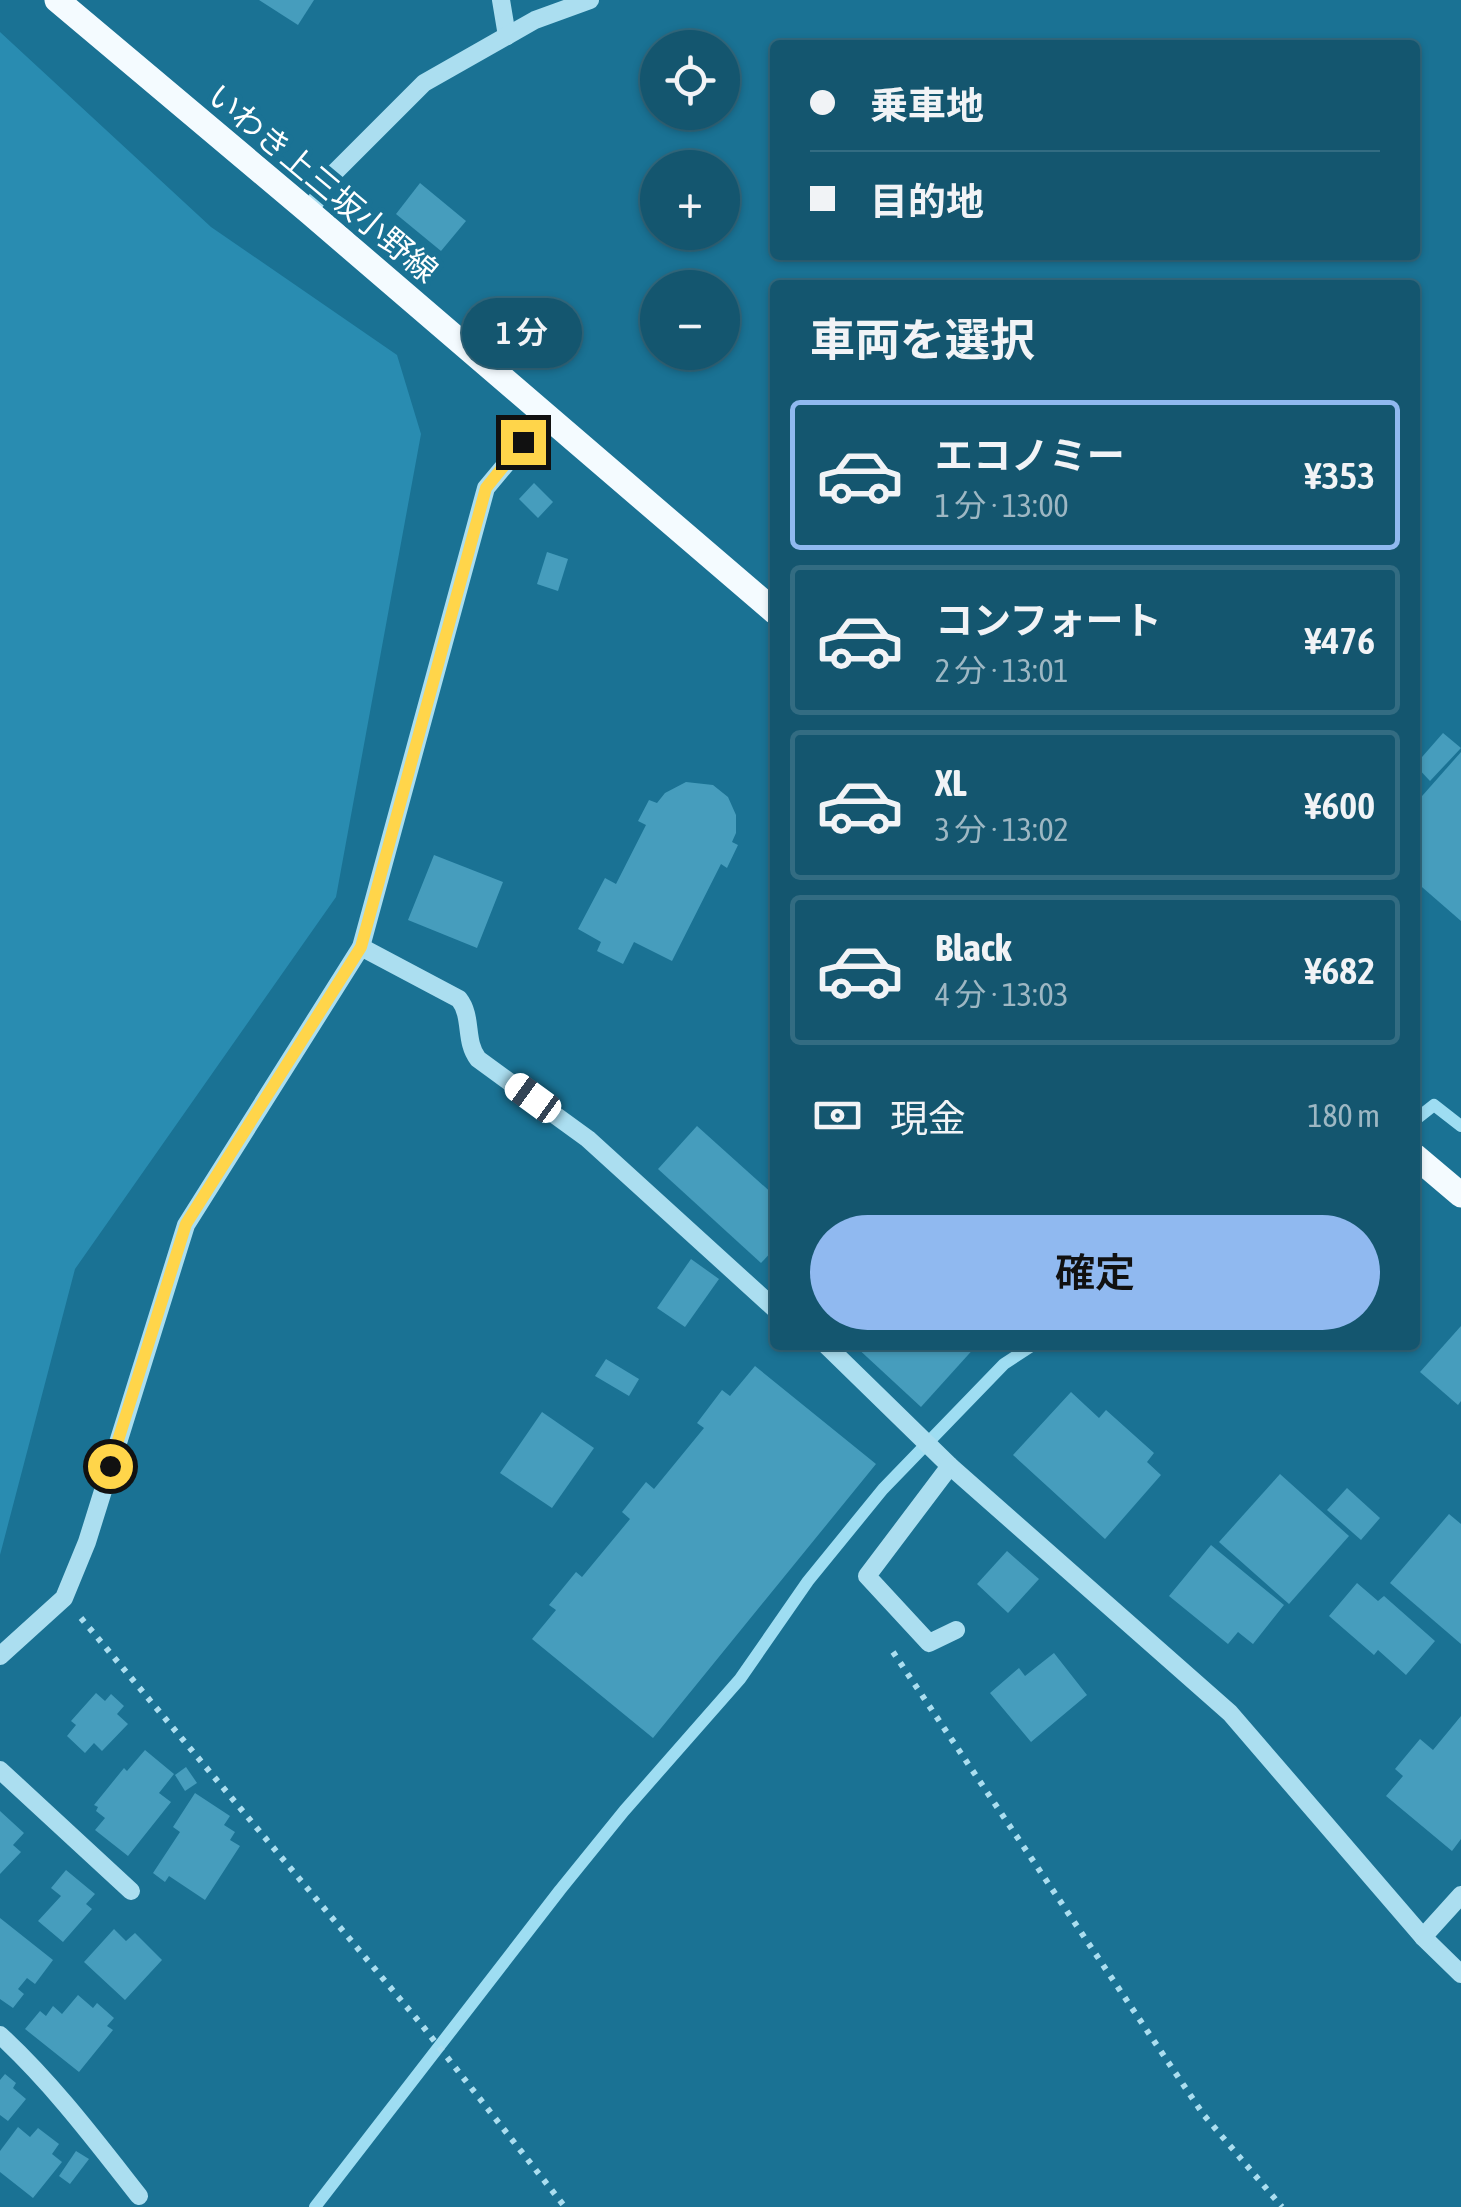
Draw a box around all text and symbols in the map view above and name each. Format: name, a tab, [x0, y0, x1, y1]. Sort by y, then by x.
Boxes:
map controls	[640, 30, 740, 370]
button: locate	[640, 30, 740, 130]
street label: いわき上三坂小野線	[201, 76, 445, 290]
text: 乗車地	[870, 84, 984, 127]
button: +	[640, 150, 740, 250]
text: 目的地	[870, 180, 984, 223]
button: −	[640, 270, 740, 370]
callout: 1 分	[463, 297, 583, 367]
text: 1 分	[496, 314, 548, 351]
text: 車両を選択	[810, 314, 1035, 366]
route end	[501, 420, 546, 465]
icon: car	[815, 430, 905, 520]
text: エコノミー	[935, 434, 1125, 477]
text: ¥353	[1305, 454, 1375, 497]
text: 1 分 · 13:00	[935, 487, 1069, 524]
icon: car	[815, 595, 905, 685]
text: コンフォート	[935, 599, 1162, 642]
text: ¥476	[1305, 619, 1375, 662]
text: 2 分 · 13:01	[935, 652, 1069, 689]
icon: car	[815, 760, 905, 850]
text: XL	[935, 761, 967, 804]
text: ¥600	[1305, 784, 1375, 827]
text: 3 分 · 13:02	[935, 811, 1069, 848]
icon: car	[815, 925, 905, 1015]
text: Black	[935, 926, 1012, 969]
text: ¥682	[1305, 949, 1375, 992]
text: 4 分 · 13:03	[935, 976, 1069, 1013]
car	[500, 1068, 566, 1128]
icon: cash	[810, 1088, 865, 1143]
text: 現金	[890, 1097, 966, 1140]
text: 180 m	[1307, 1097, 1380, 1134]
button: 確定	[810, 1215, 1380, 1330]
route start	[88, 1444, 133, 1489]

